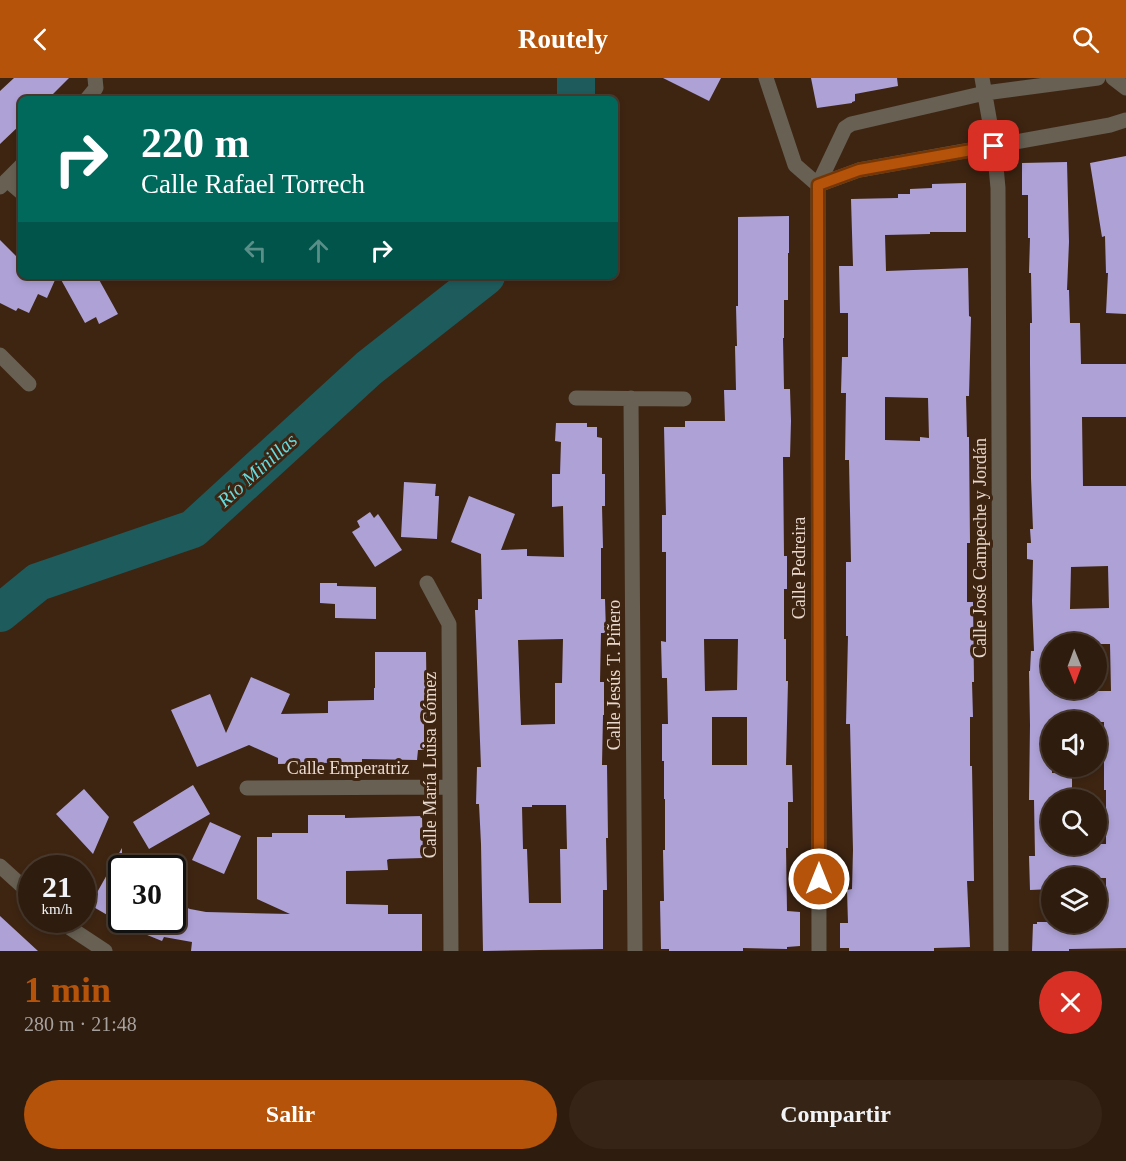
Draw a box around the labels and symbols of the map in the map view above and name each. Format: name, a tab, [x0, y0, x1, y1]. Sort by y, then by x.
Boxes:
pin	[968, 120, 1019, 171]
water label: Río Minillas	[212, 428, 301, 512]
street label: Calle José Campeche y Jordán	[970, 438, 990, 658]
street label: Calle Pedreira	[789, 517, 809, 619]
street label: Calle Jesús T. Piñero	[604, 600, 624, 750]
north arrow	[1041, 633, 1107, 699]
street label: Calle María Luisa Gómez	[420, 672, 440, 858]
street label: Calle Emperatriz	[287, 758, 409, 778]
position arrow	[787, 847, 851, 911]
speed limit sign: 30	[108, 855, 186, 933]

